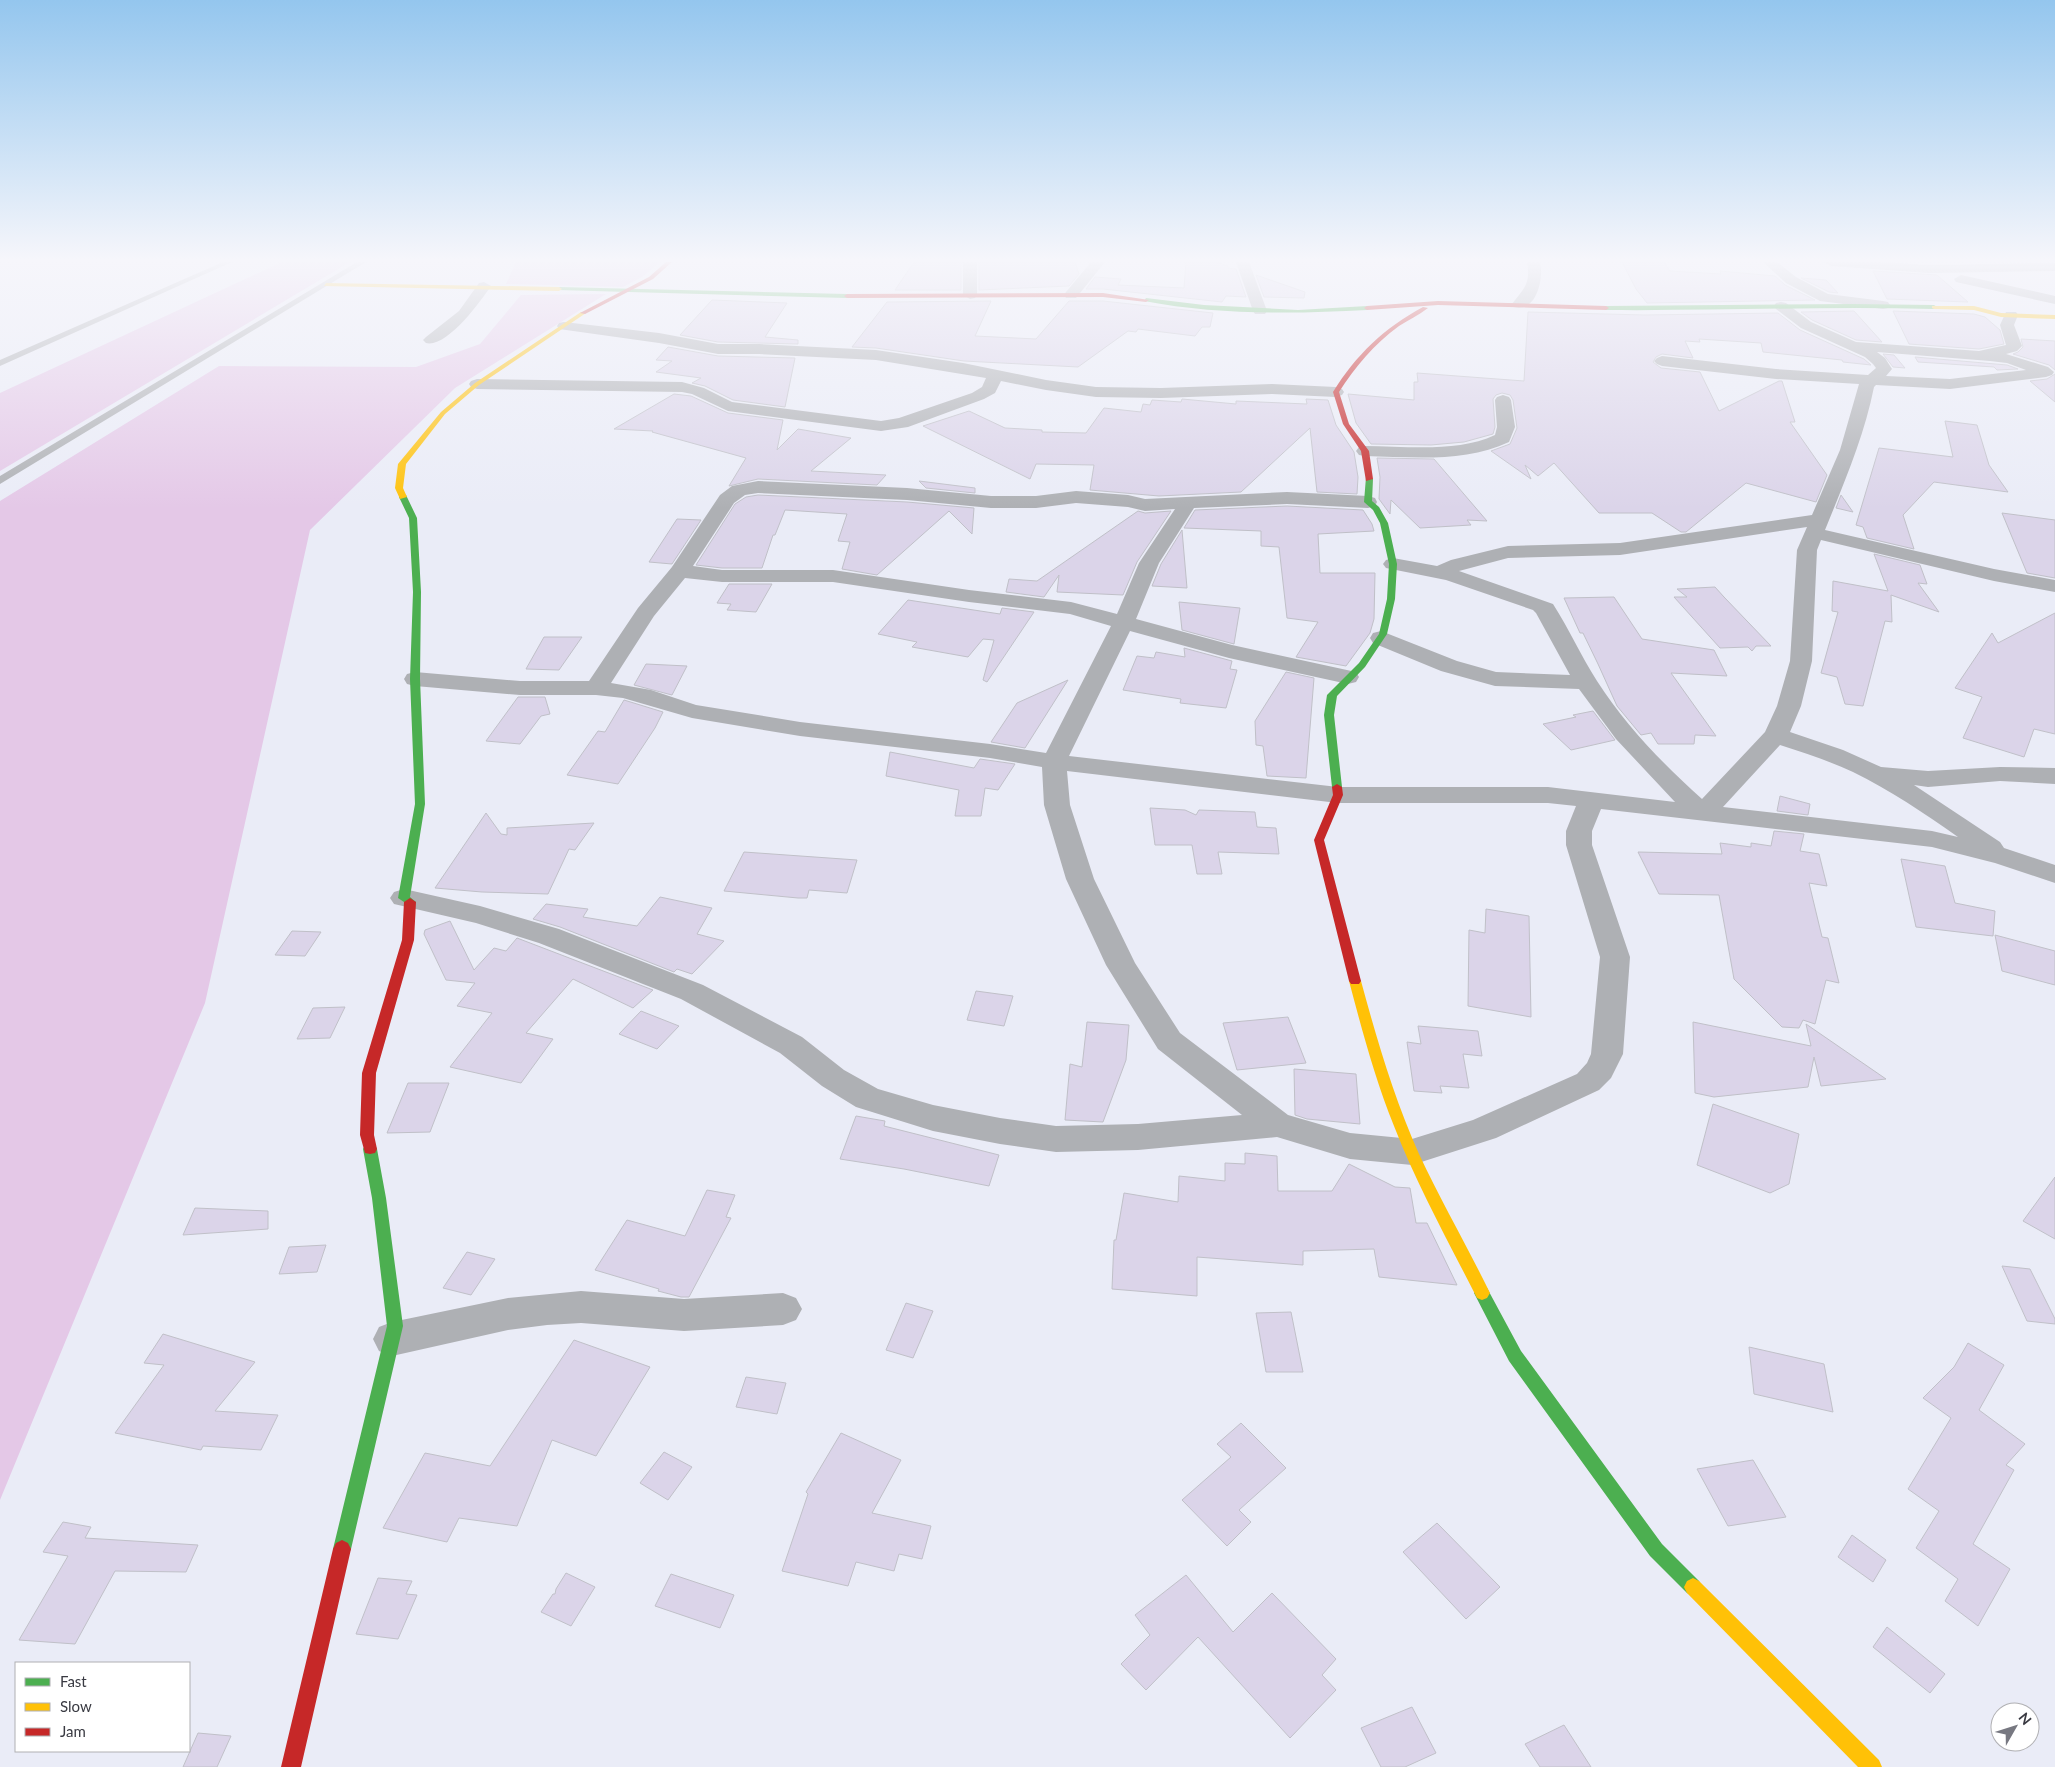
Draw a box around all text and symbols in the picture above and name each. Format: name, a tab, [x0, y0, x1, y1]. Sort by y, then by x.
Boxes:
legend	[15, 1662, 190, 1752]
text: Fast	[60, 1672, 87, 1690]
text: Slow	[60, 1697, 92, 1715]
north arrow	[1990, 1702, 2040, 1752]
text: N	[2015, 1709, 2035, 1728]
text: Jam	[60, 1722, 86, 1740]

